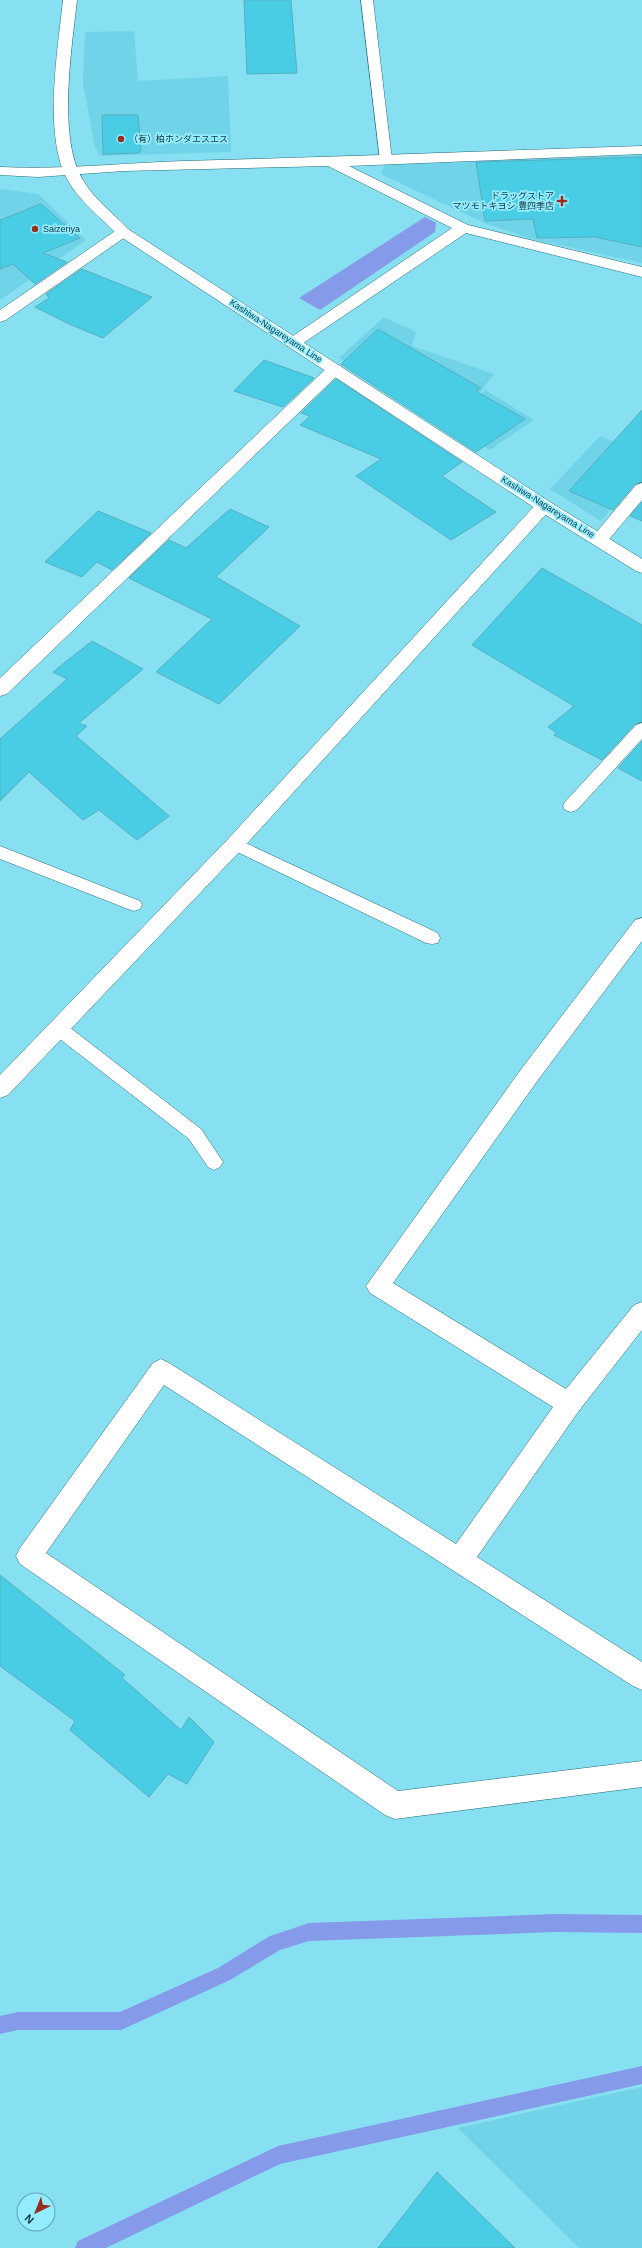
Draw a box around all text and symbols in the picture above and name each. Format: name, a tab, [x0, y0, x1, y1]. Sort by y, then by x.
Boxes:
marker: （有）柏ホンダエスエス	[116, 134, 126, 144]
place label: （有）柏ホンダエスエス	[129, 134, 228, 144]
place label: ドラッグストア マツモトキヨシ 豊四季店	[452, 191, 554, 211]
marker: ドラッグストア マツモトキヨシ 豊四季店	[557, 196, 567, 206]
marker: Saizeriya	[30, 224, 40, 234]
place label: Saizeriya	[43, 224, 80, 234]
street label: Kashiwa-Nagareyama Line	[228, 297, 324, 365]
street label: Kashiwa-Nagareyama Line	[500, 474, 596, 540]
north arrow	[16, 2192, 56, 2232]
text: N	[22, 2212, 36, 2226]

